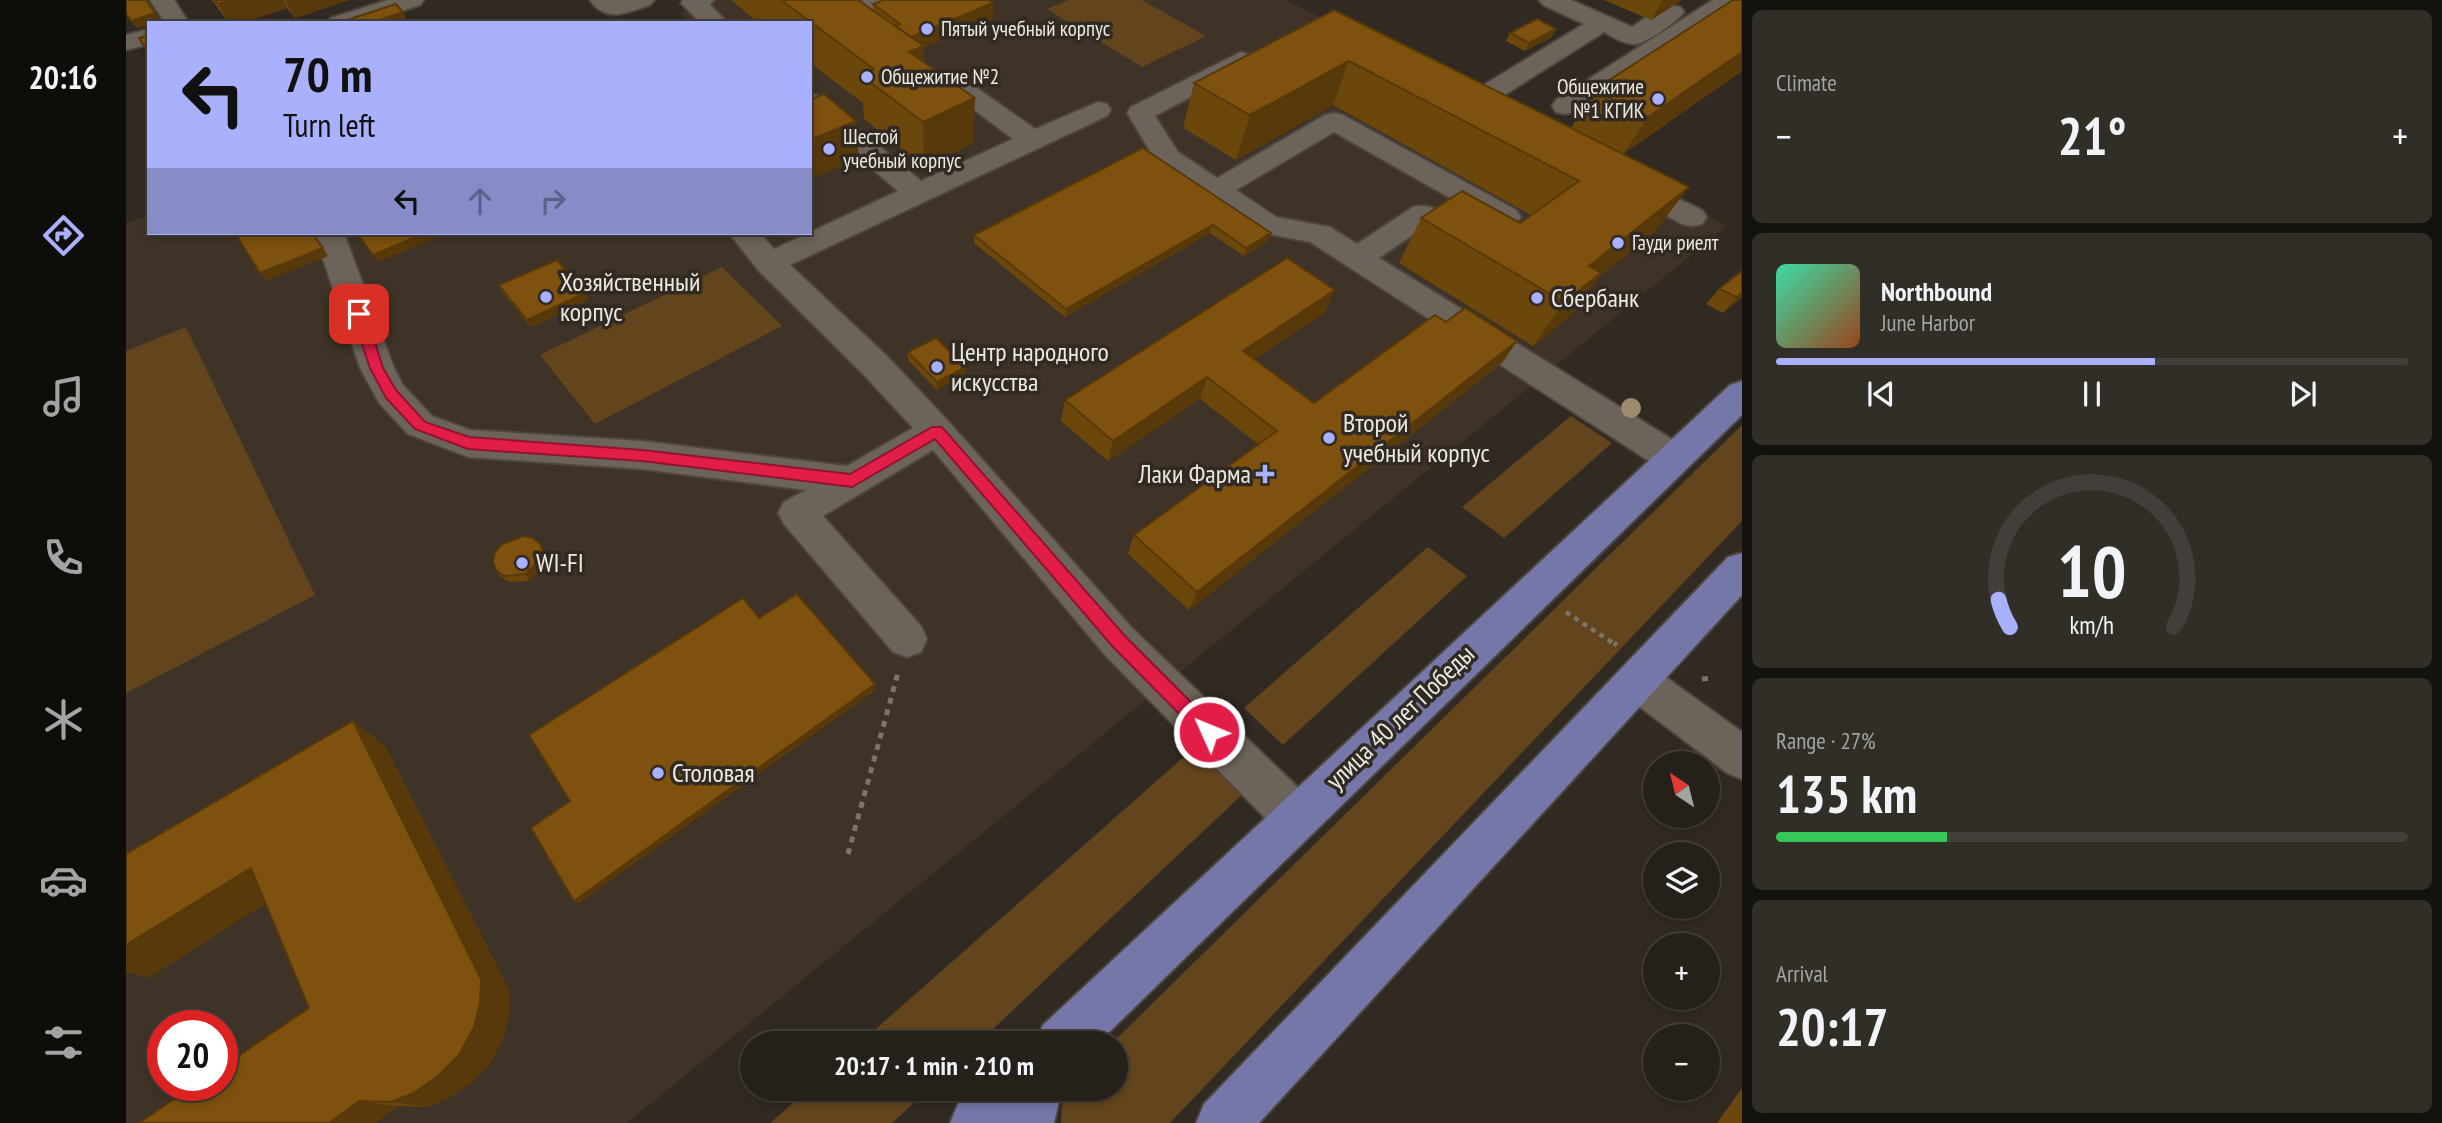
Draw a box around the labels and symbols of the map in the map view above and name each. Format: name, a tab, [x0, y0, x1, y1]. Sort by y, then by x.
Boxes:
place label: Пятый учебный корпус	[941, 15, 1111, 42]
marker: Пятый учебный корпус	[919, 21, 935, 37]
place label: Общежитие №2	[881, 63, 999, 90]
marker: Общежитие №2	[859, 69, 875, 85]
place label: Общежитие №1 КГИК	[1557, 73, 1644, 124]
marker: Общежитие №1 КГИК	[1650, 91, 1666, 107]
place label: Шестой учебный корпус	[843, 123, 962, 174]
marker: Шестой учебный корпус	[821, 141, 837, 157]
place label: Гауди риелт	[1632, 229, 1719, 256]
marker: Гауди риелт	[1610, 235, 1626, 251]
place label: Хозяйственный корпус	[560, 265, 701, 328]
place label: Сбербанк	[1551, 281, 1639, 314]
pin	[329, 284, 389, 344]
marker: Хозяйственный корпус	[538, 289, 554, 305]
marker: Сбербанк	[1529, 290, 1545, 306]
place label: Центр народного искусства	[951, 335, 1109, 398]
marker: Центр народного искусства	[929, 359, 945, 375]
place label: Второй учебный корпус	[1343, 406, 1490, 469]
marker: Второй учебный корпус	[1321, 430, 1337, 446]
place label: Лаки Фарма	[1137, 457, 1251, 490]
marker: Лаки Фарма	[1257, 466, 1273, 482]
place label: WI-FI	[536, 546, 584, 579]
marker: WI-FI	[514, 555, 530, 571]
street label: улица 40 лет Победы	[1318, 637, 1481, 796]
position arrow	[1172, 695, 1246, 769]
north arrow	[1643, 751, 1720, 828]
place label: Столовая	[672, 756, 755, 789]
marker: Столовая	[650, 765, 666, 781]
speed limit sign: 20	[147, 1010, 238, 1101]

